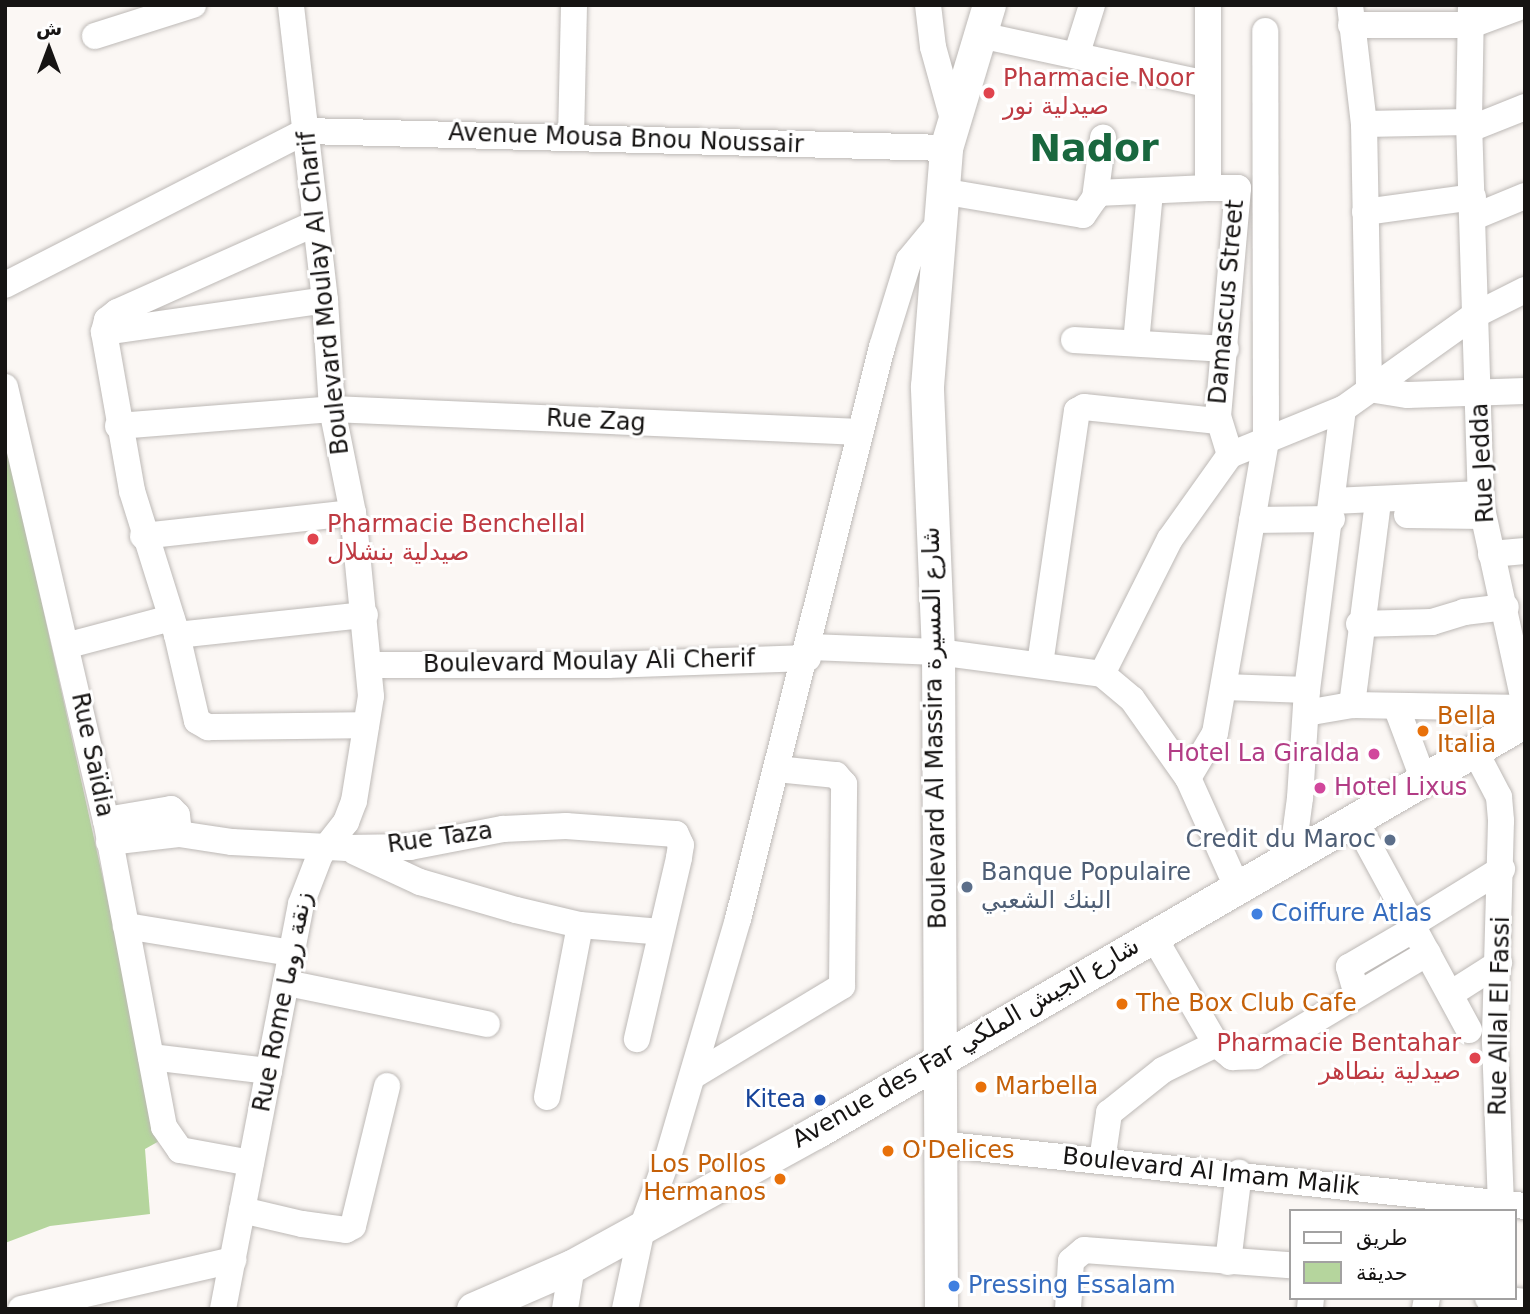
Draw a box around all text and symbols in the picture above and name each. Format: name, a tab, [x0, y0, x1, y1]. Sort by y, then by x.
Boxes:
north arrow	[14, 14, 84, 84]
text: ش	[36, 17, 62, 39]
place label: Pharmacie Noor صيدلية نور	[1003, 65, 1194, 121]
marker: Pharmacie Noor صيدلية نور	[981, 85, 997, 101]
street label: Avenue Mousa Bnou Noussair	[448, 118, 804, 160]
district label: Nador	[1029, 126, 1159, 172]
street label: Boulevard Moulay Al Charif	[293, 130, 355, 456]
street label: Damascus Street	[1204, 199, 1250, 405]
street label: Rue Jedda	[1465, 402, 1501, 524]
street label: Rue Zag	[546, 404, 646, 438]
place label: Pharmacie Benchellal صيدلية بنشلال	[327, 511, 586, 567]
street label: Boulevard Al Massira شارع المسيرة	[917, 527, 953, 929]
marker: Pharmacie Benchellal صيدلية بنشلال	[305, 531, 321, 547]
street label: Boulevard Moulay Ali Cherif	[423, 645, 755, 679]
street label: Rue Saïdia	[65, 690, 119, 820]
place label: Bella Italia	[1437, 703, 1496, 759]
marker: Bella Italia	[1415, 723, 1431, 739]
place label: Hotel La Giralda	[1167, 740, 1360, 768]
marker: Hotel La Giralda	[1366, 746, 1382, 762]
place label: Hotel Lixus	[1334, 774, 1467, 802]
marker: Hotel Lixus	[1312, 780, 1328, 796]
street label: Rue Taza	[386, 816, 494, 860]
place label: Credit du Maroc	[1185, 826, 1376, 854]
marker: Credit du Maroc	[1382, 832, 1398, 848]
place label: Banque Populaire البنك الشعبي	[981, 859, 1191, 915]
marker: Banque Populaire البنك الشعبي	[959, 879, 975, 895]
street label: Rue Rome زنقة روما	[248, 890, 318, 1114]
place label: Coiffure Atlas	[1271, 900, 1432, 928]
marker: Coiffure Atlas	[1249, 906, 1265, 922]
street label: Rue Allal El Fassi	[1484, 916, 1516, 1116]
street label: Avenue des Far شارع الجيش الملكي	[787, 932, 1145, 1154]
place label: The Box Club Cafe	[1136, 990, 1357, 1018]
marker: The Box Club Cafe	[1114, 996, 1130, 1012]
place label: Pharmacie Bentahar صيدلية بنطاهر	[1216, 1030, 1461, 1086]
marker: Pharmacie Bentahar صيدلية بنطاهر	[1467, 1050, 1483, 1066]
place label: Marbella	[995, 1073, 1098, 1101]
marker: Marbella	[973, 1079, 989, 1095]
place label: Kitea	[745, 1086, 806, 1114]
marker: Kitea	[812, 1092, 828, 1108]
place label: O'Delices	[902, 1137, 1015, 1165]
street label: Boulevard Al Imam Malik	[1061, 1142, 1361, 1202]
marker: O'Delices	[880, 1143, 896, 1159]
place label: Los Pollos Hermanos	[643, 1151, 766, 1207]
marker: Los Pollos Hermanos	[772, 1171, 788, 1187]
legend	[1288, 1209, 1516, 1300]
text: طريق	[1356, 1226, 1408, 1250]
text: حديقة	[1356, 1261, 1408, 1285]
place label: Pressing Essalam	[968, 1272, 1176, 1300]
marker: Pressing Essalam	[946, 1278, 962, 1294]

